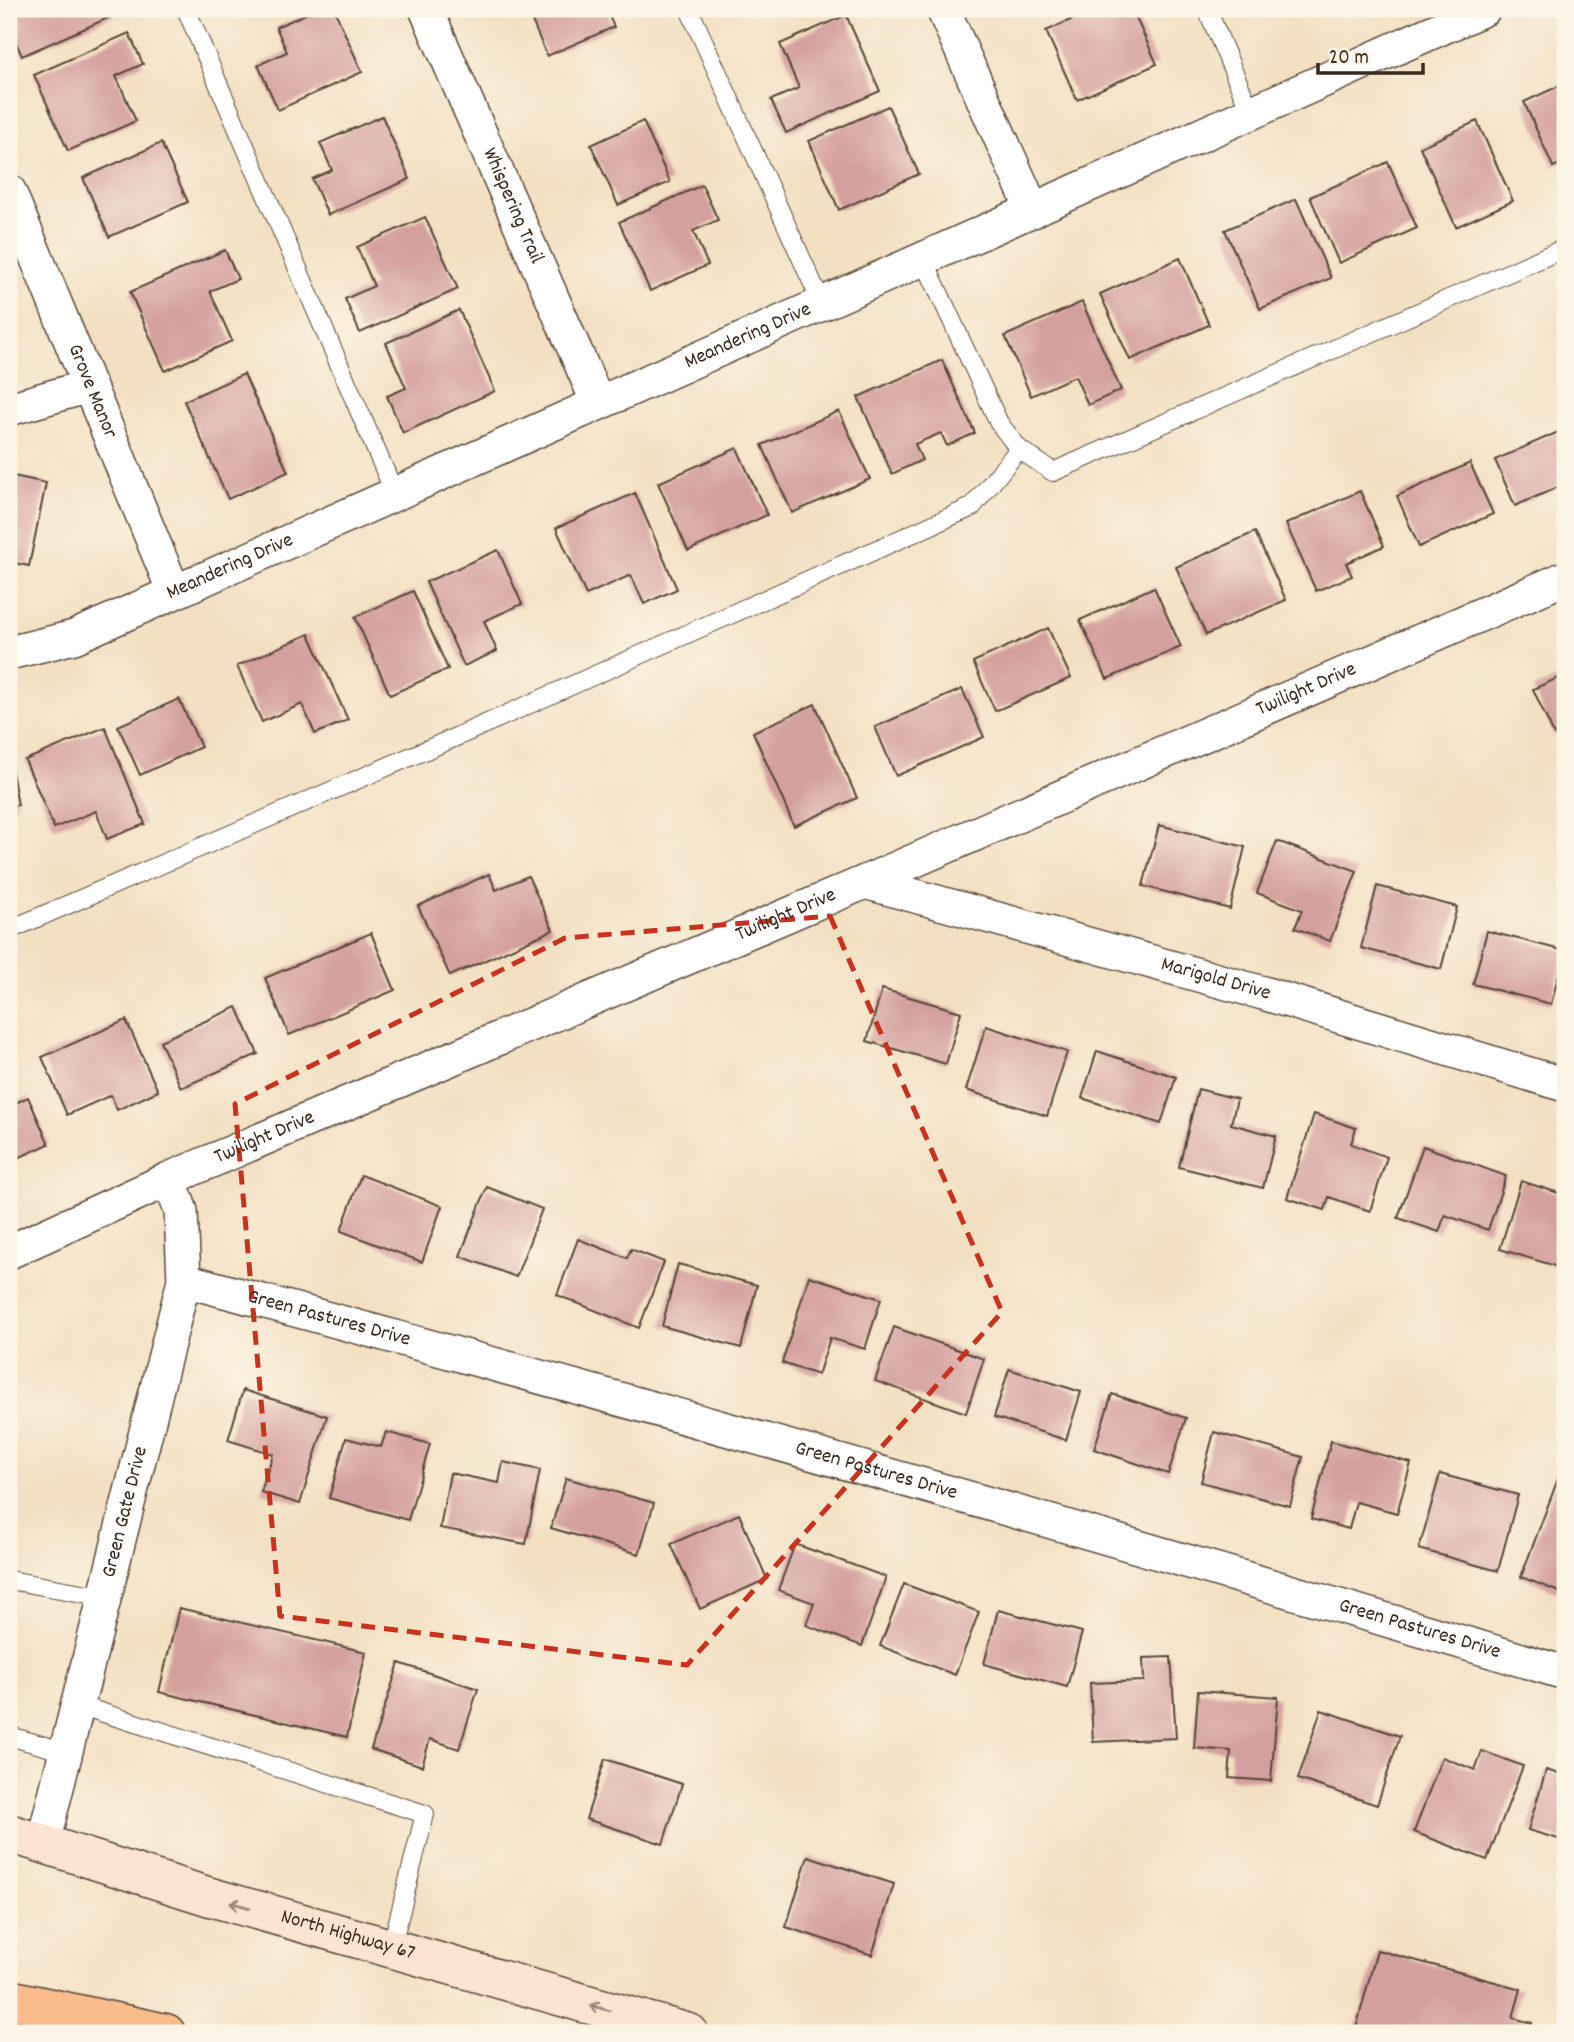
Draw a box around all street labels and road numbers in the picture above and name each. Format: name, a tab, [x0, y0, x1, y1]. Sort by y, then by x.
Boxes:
street label: Whispering Trail	[474, 143, 550, 269]
street label: Meandering Drive	[680, 295, 816, 378]
street label: Grove Manor	[59, 340, 124, 444]
street label: Meandering Drive	[162, 526, 299, 609]
street label: Twilight Drive	[1252, 655, 1361, 725]
street label: Twilight Drive	[731, 881, 841, 950]
street label: Marigold Drive	[1157, 950, 1274, 1009]
street label: Twilight Drive	[210, 1103, 320, 1173]
street label: Green Pastures Drive	[244, 1283, 414, 1356]
street label: Green Pastures Drive	[791, 1434, 961, 1509]
street label: Green Gate Drive	[95, 1443, 157, 1581]
street label: Green Pastures Drive	[1335, 1591, 1504, 1668]
street label: North Highway 67	[277, 1903, 418, 1969]

